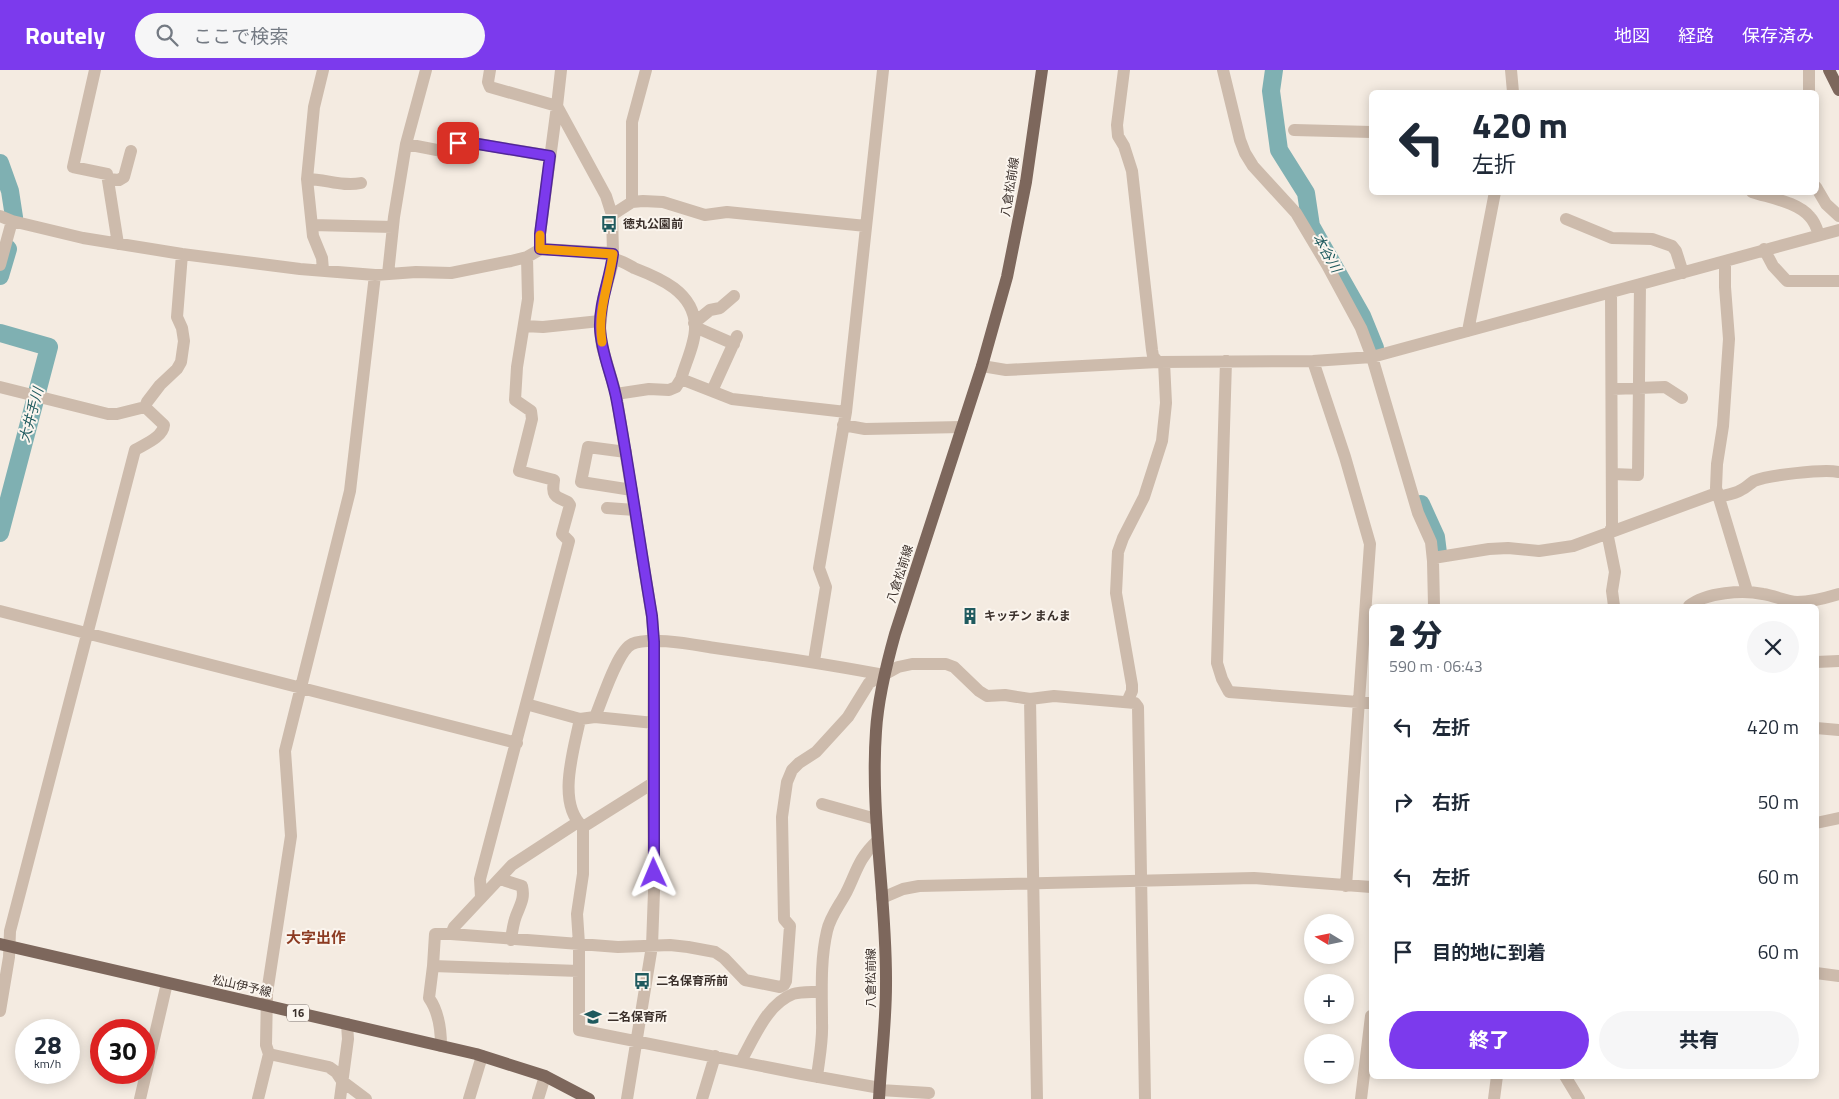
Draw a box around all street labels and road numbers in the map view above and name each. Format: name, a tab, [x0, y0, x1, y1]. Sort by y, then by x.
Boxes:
street label: 八倉松前線	[995, 156, 1024, 218]
street label: 八倉松前線	[881, 542, 918, 605]
street label: 八倉松前線	[861, 948, 880, 1008]
street label: 松山伊予線	[211, 970, 273, 1002]
road number: 16	[287, 1004, 309, 1021]

